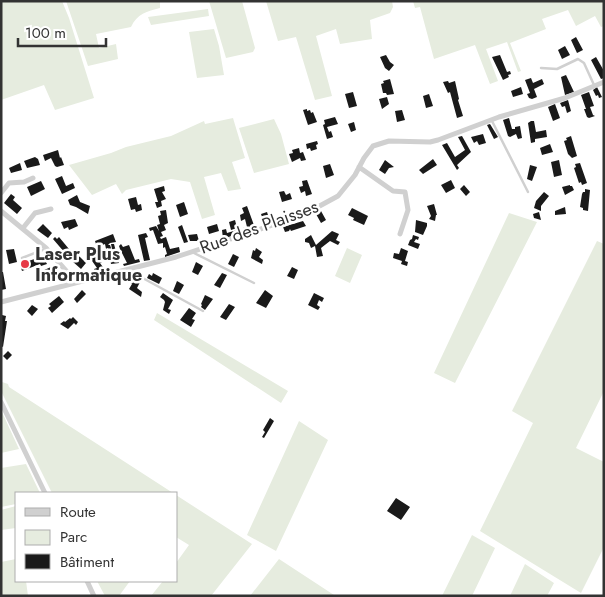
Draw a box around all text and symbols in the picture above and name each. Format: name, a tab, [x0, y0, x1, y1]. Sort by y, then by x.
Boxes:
scale bar	[18, 15, 105, 47]
text: 100 m	[25, 22, 66, 44]
street label: Rue des Plaisses	[196, 193, 322, 261]
place label: Laser Plus Informatique	[35, 241, 142, 288]
marker: Laser Plus Informatique	[19, 258, 31, 270]
legend	[15, 492, 178, 582]
text: Route	[60, 501, 96, 523]
text: Parc	[60, 526, 87, 548]
text: Bâtiment	[60, 551, 114, 573]

